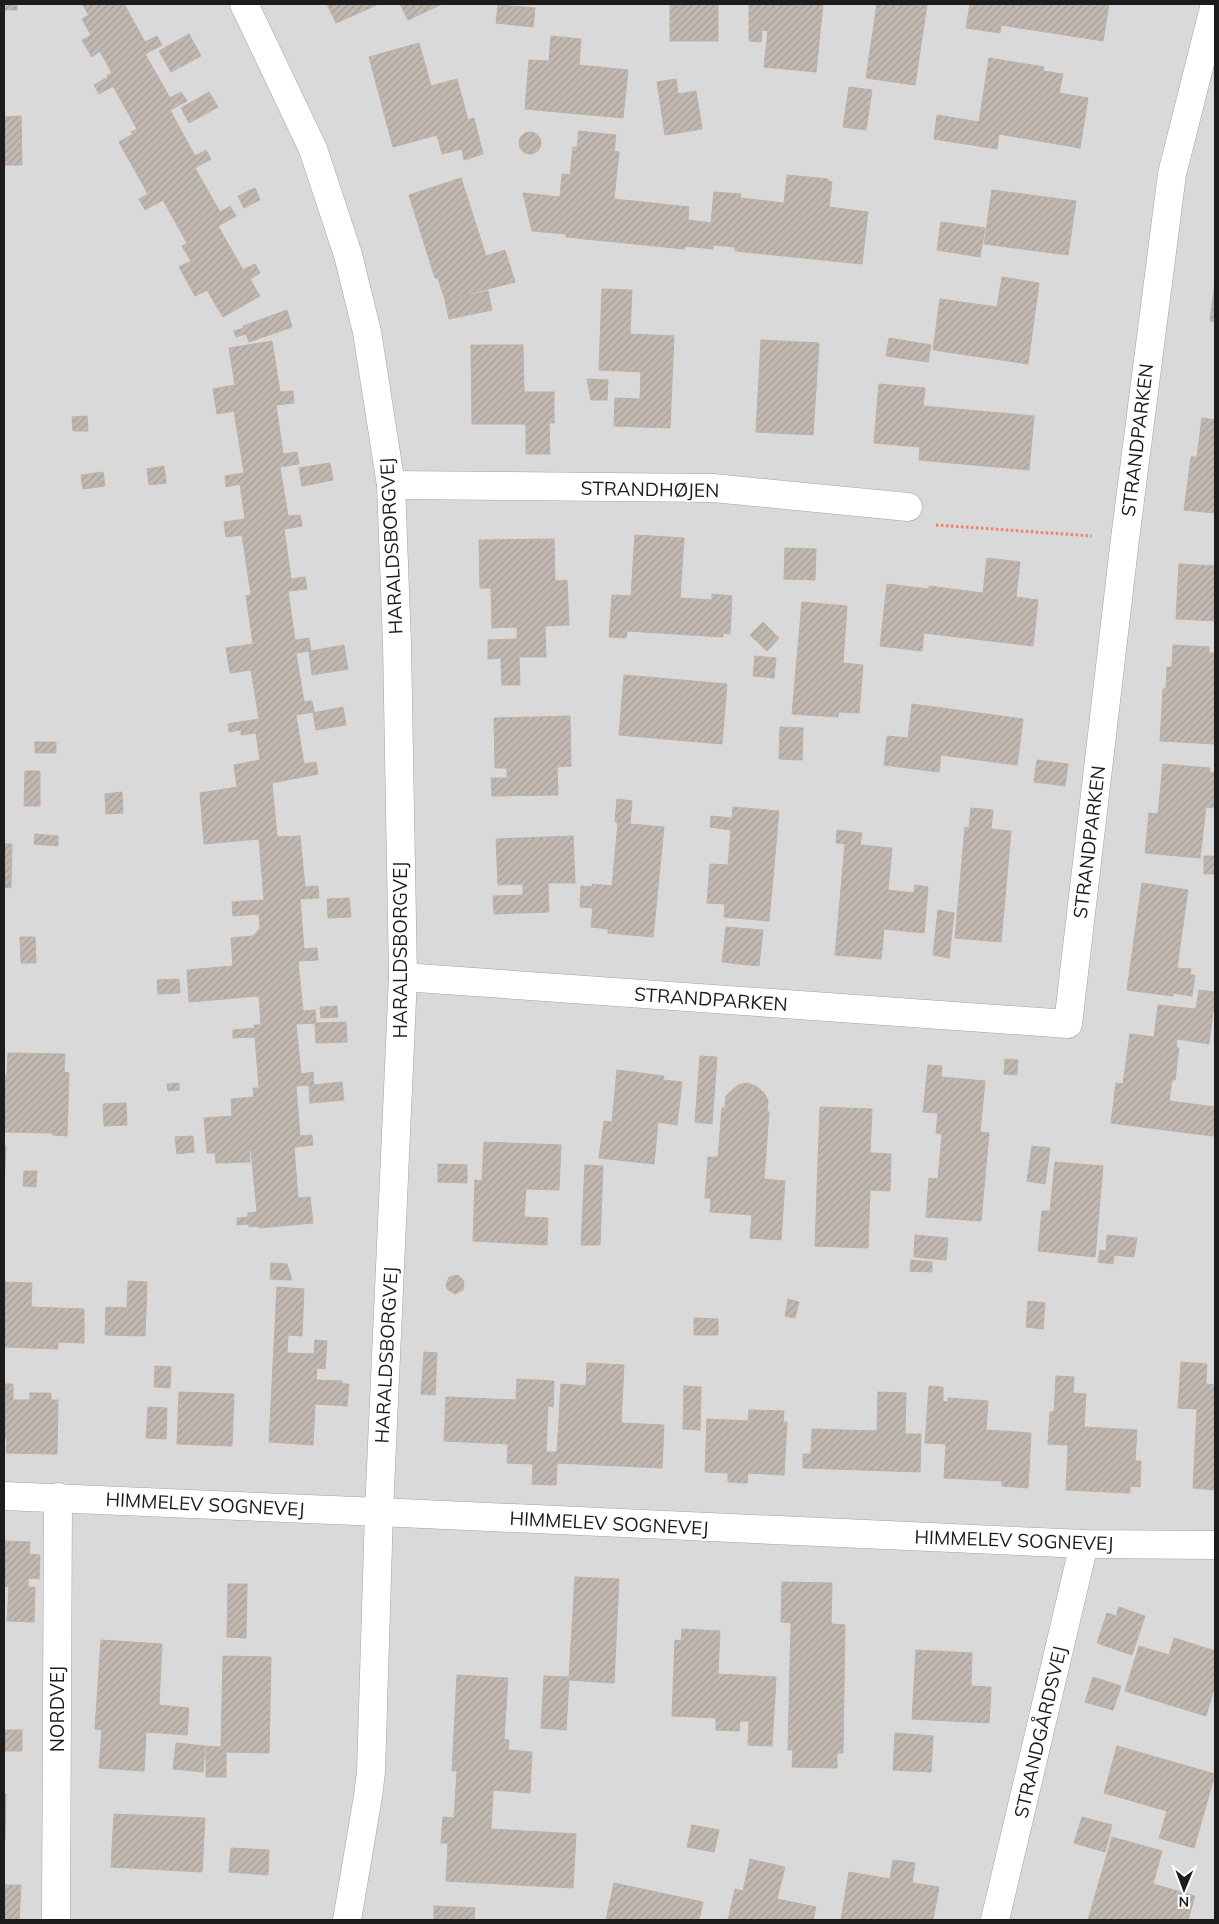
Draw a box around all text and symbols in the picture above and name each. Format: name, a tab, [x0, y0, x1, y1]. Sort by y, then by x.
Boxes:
street label: STRANDPARKEN	[1116, 362, 1158, 518]
street label: HARALDSBORGVEJ	[374, 457, 408, 635]
street label: STRANDHØJEN	[581, 476, 719, 502]
street label: STRANDPARKEN	[1068, 764, 1110, 920]
street label: HARALDSBORGVEJ	[388, 862, 412, 1038]
street label: STRANDPARKEN	[633, 982, 789, 1016]
street label: HARALDSBORGVEJ	[369, 1266, 403, 1444]
street label: HIMMELEV SOGNEVEJ	[105, 1487, 305, 1521]
street label: HIMMELEV SOGNEVEJ	[509, 1506, 709, 1540]
street label: HIMMELEV SOGNEVEJ	[914, 1525, 1114, 1555]
street label: STRANDGÅRDSVEJ	[1009, 1644, 1071, 1820]
street label: NORDVEJ	[45, 1666, 69, 1752]
north arrow	[1159, 1864, 1209, 1914]
text: N	[1178, 1893, 1189, 1911]

